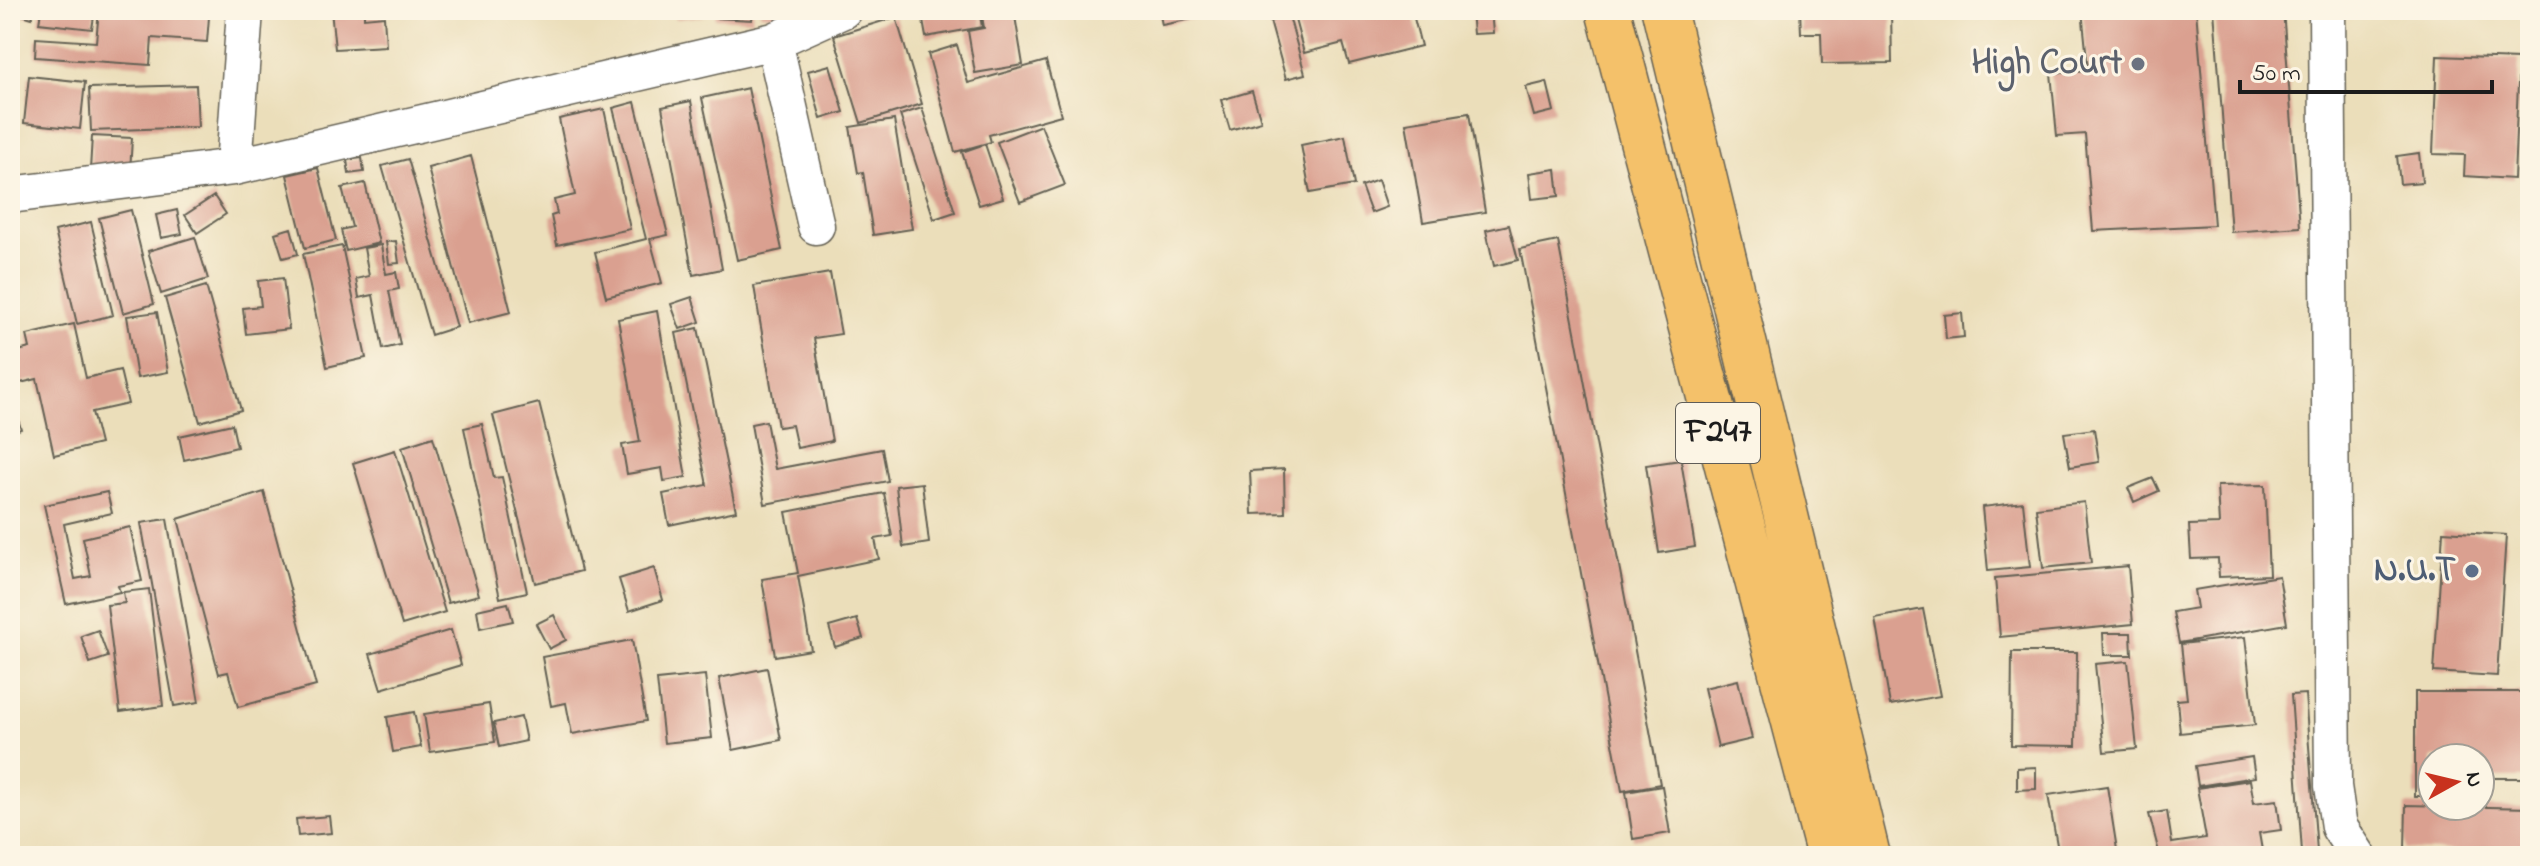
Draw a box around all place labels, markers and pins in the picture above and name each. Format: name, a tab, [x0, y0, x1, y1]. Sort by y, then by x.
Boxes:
place label: High Court	[1972, 38, 2123, 92]
marker: High Court	[2129, 55, 2147, 73]
place label: N.U.T	[2374, 545, 2456, 598]
marker: N.U.T	[2463, 562, 2481, 580]

